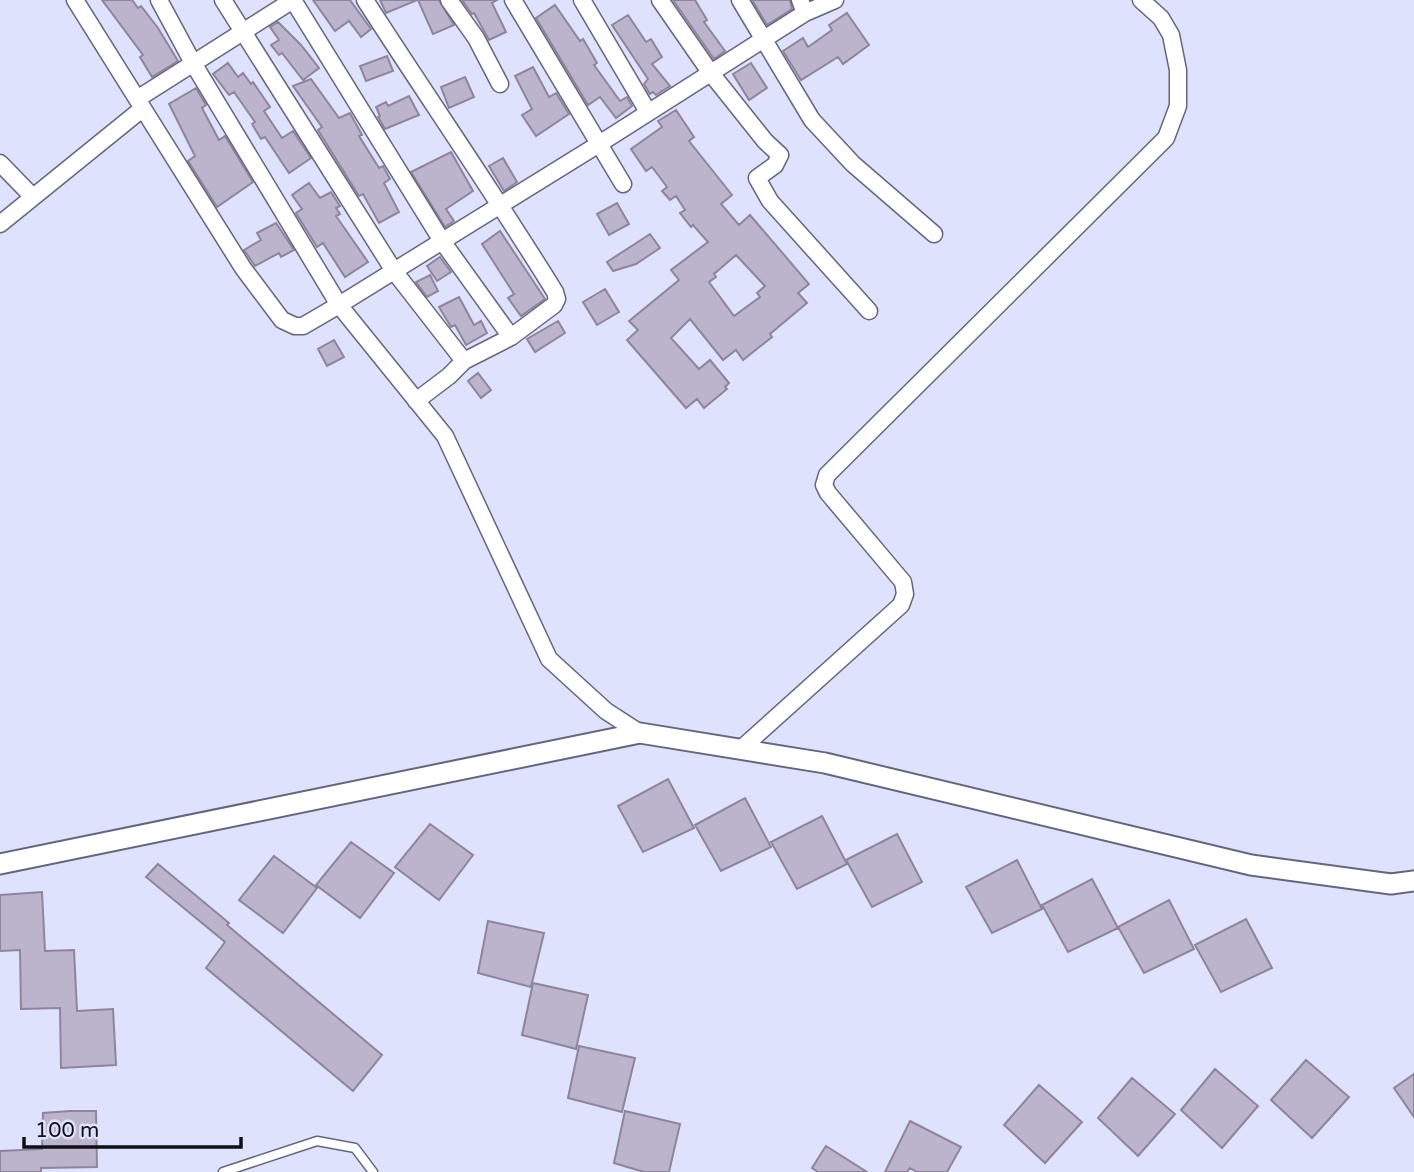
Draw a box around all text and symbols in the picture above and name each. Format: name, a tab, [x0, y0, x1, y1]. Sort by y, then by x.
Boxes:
scale bar	[24, 1106, 242, 1150]
text: 100 m	[35, 1118, 99, 1143]

